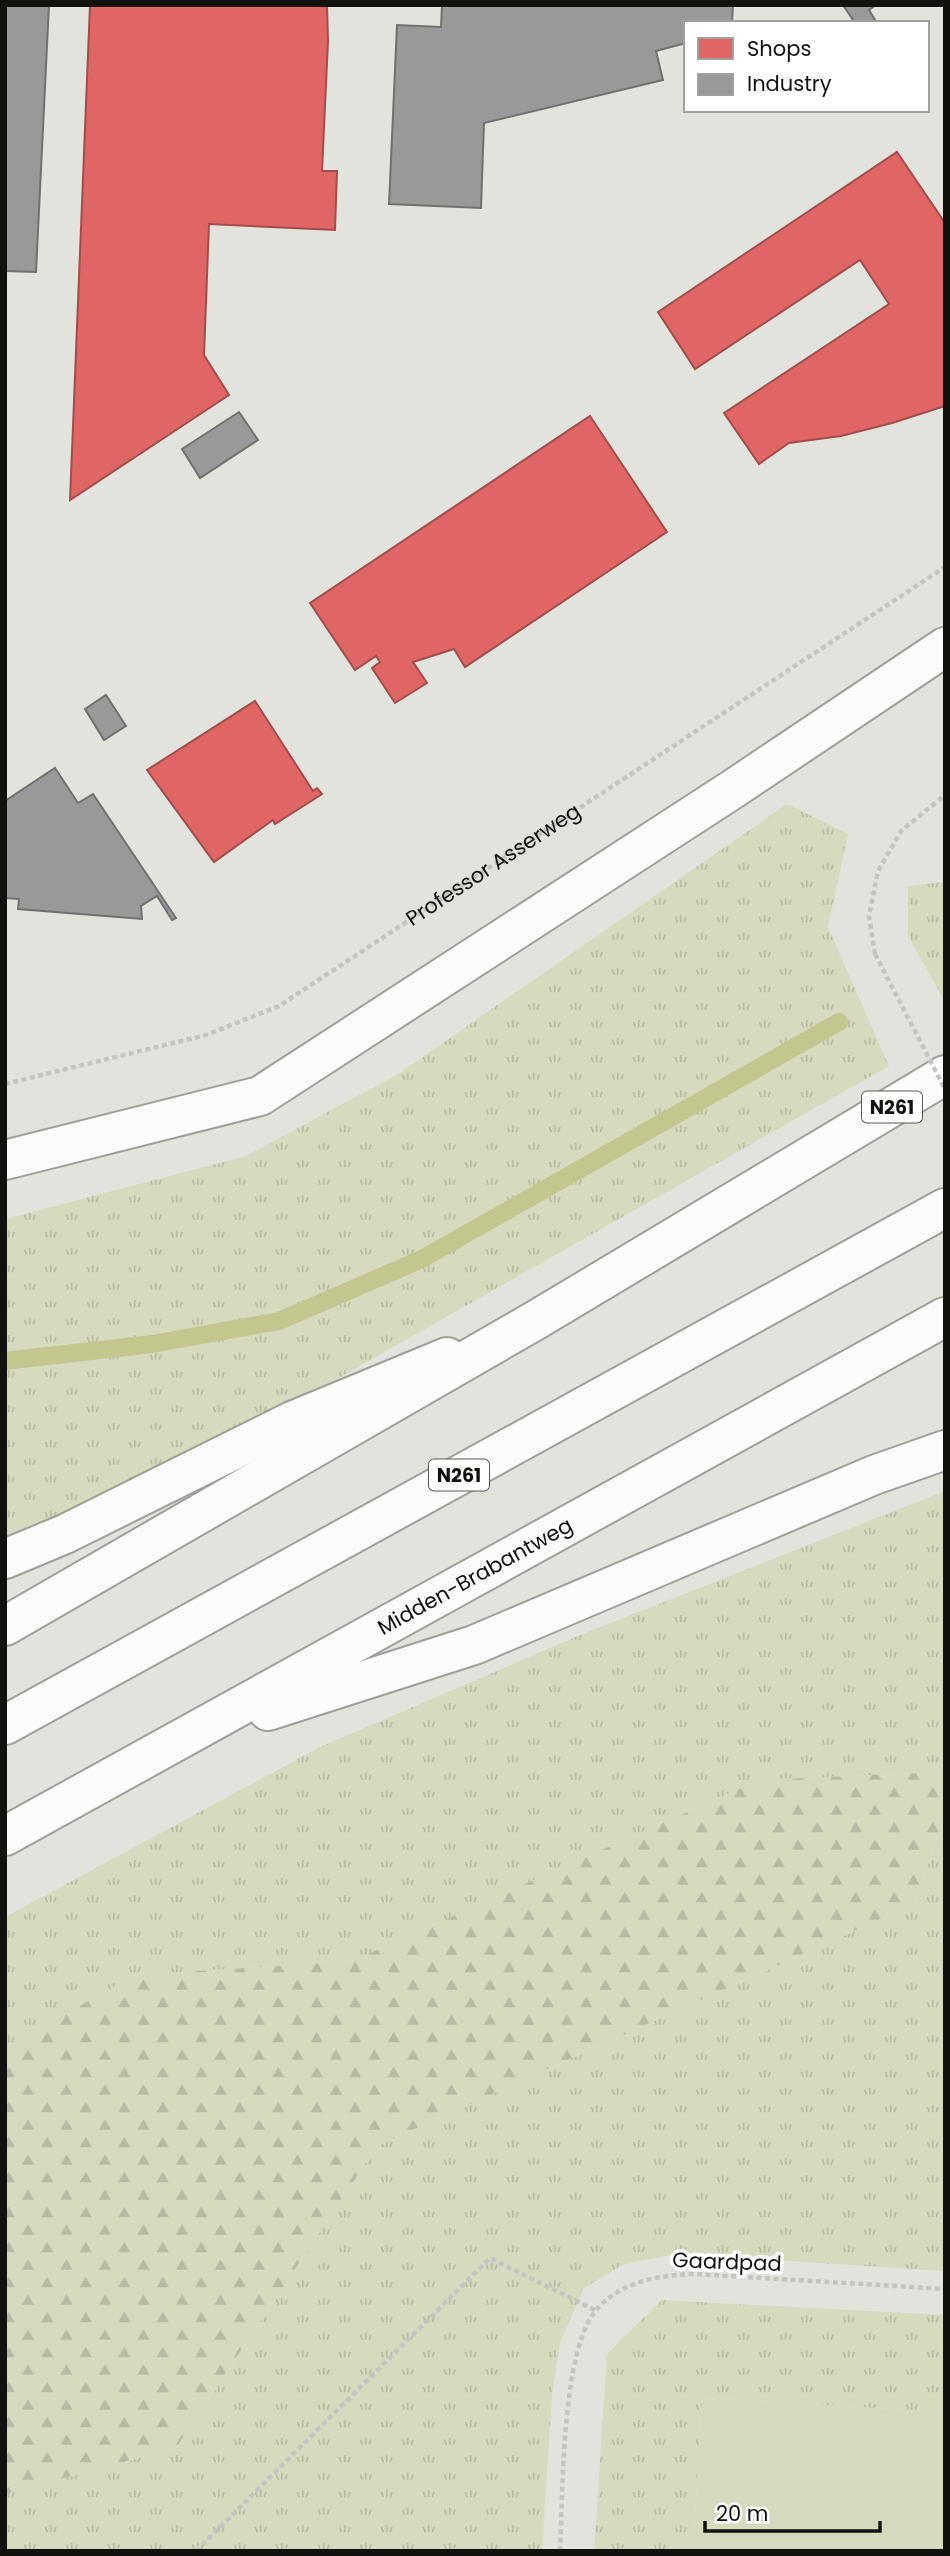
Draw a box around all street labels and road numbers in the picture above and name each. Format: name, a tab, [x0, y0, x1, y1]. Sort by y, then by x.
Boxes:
street label: Professor Asserweg	[400, 796, 586, 933]
road number: N261	[862, 1092, 922, 1122]
road number: N261	[429, 1460, 489, 1490]
street label: Midden-Brabantweg	[372, 1510, 578, 1642]
street label: Gaardpad	[672, 2245, 782, 2278]

